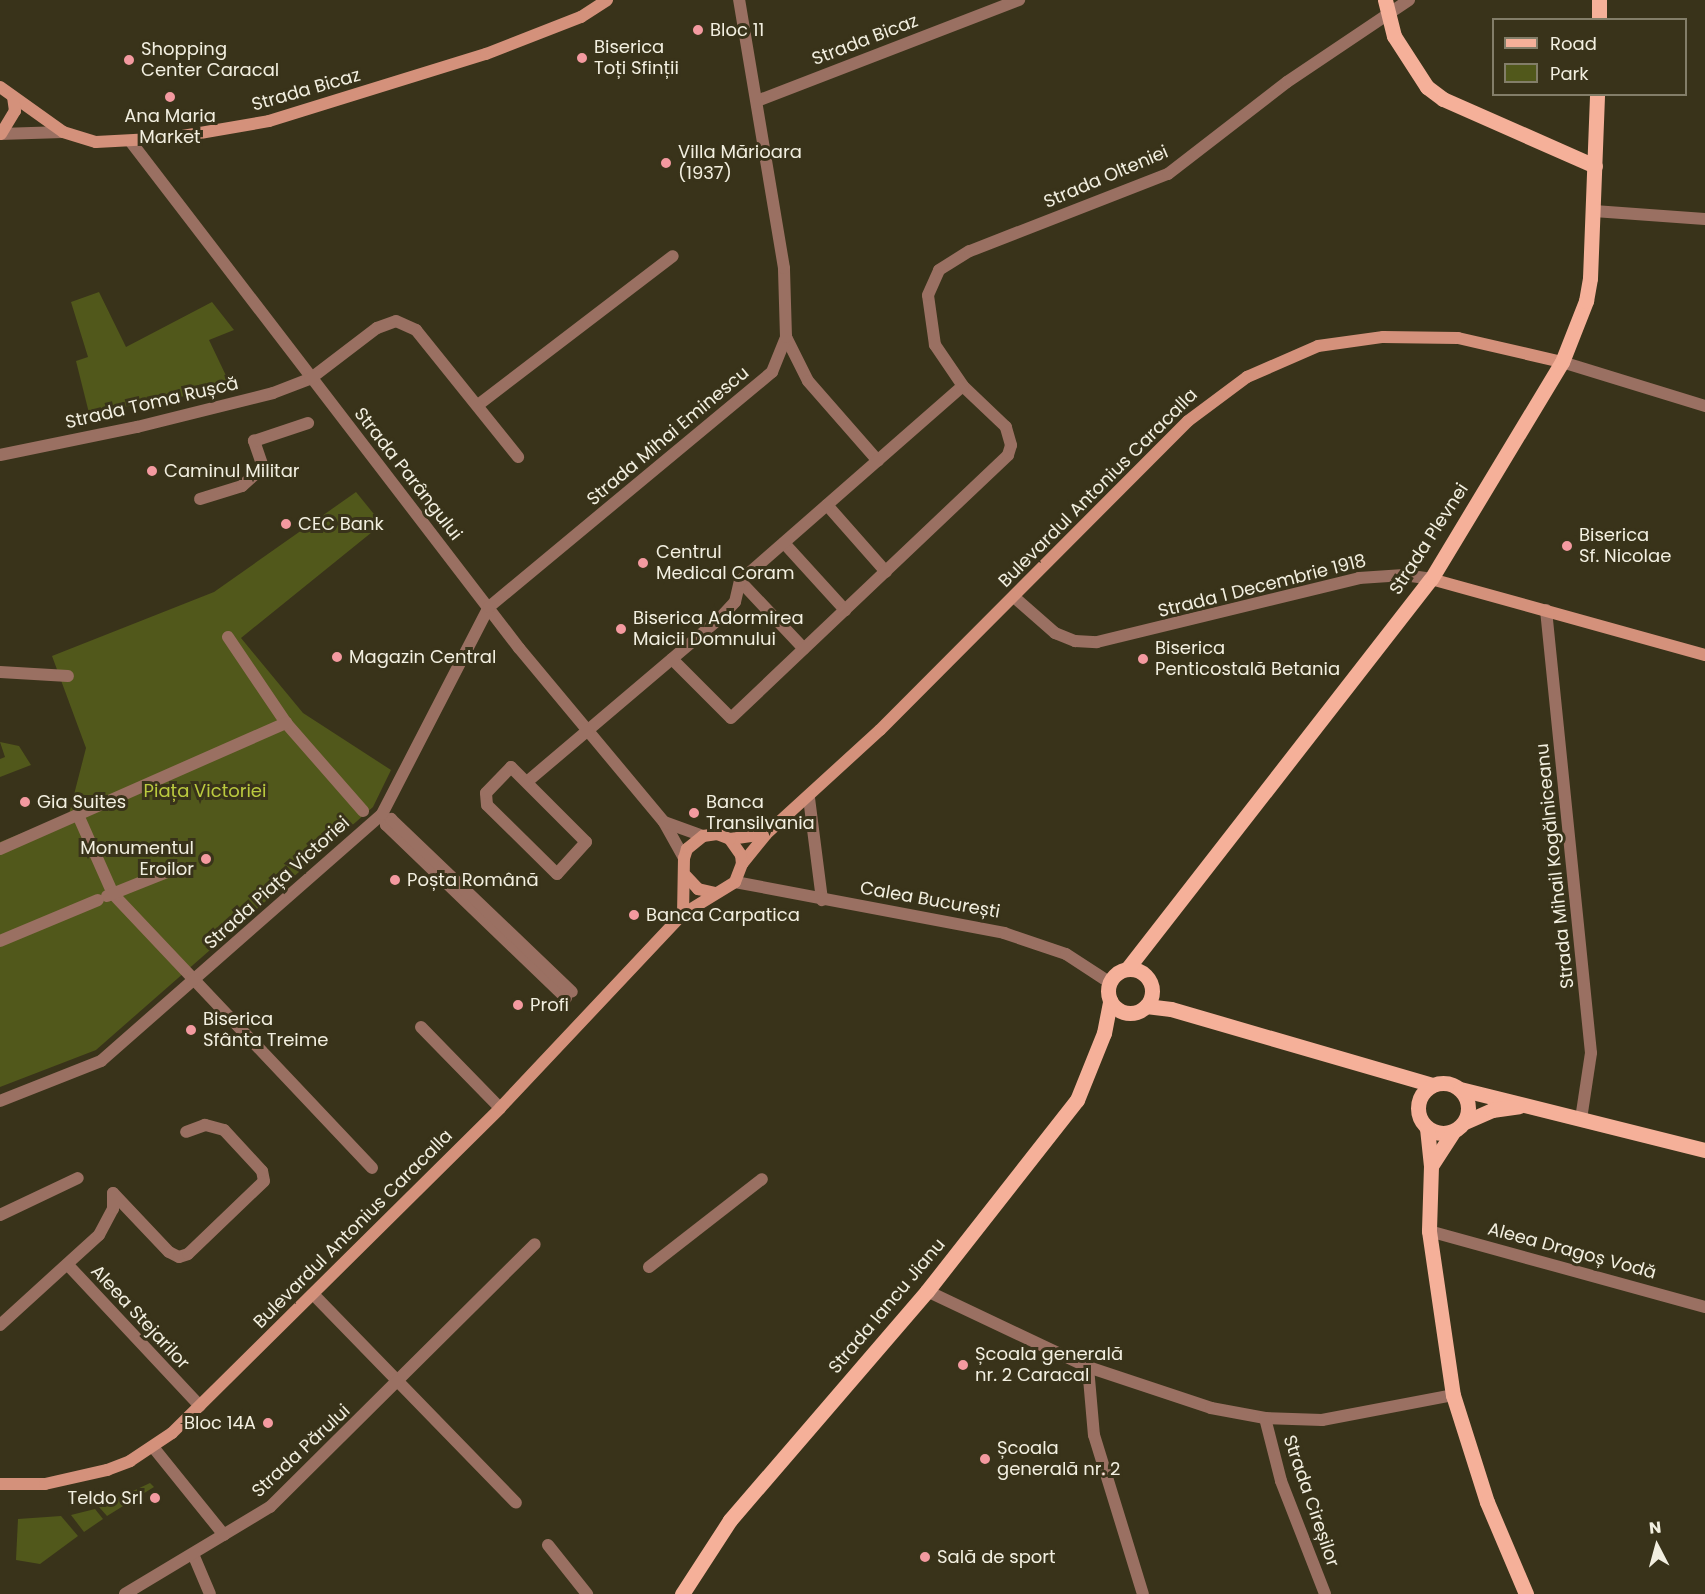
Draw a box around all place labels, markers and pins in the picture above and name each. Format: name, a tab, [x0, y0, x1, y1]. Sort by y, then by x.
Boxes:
place label: Bloc 11	[710, 19, 764, 41]
marker: Bloc 11	[691, 23, 705, 37]
place label: Biserica Toți Sfinții	[594, 37, 679, 80]
place label: Shopping Center Caracal	[141, 39, 279, 82]
marker: Biserica Toți Sfinții	[575, 51, 589, 65]
marker: Shopping Center Caracal	[122, 53, 136, 67]
marker: Ana Maria Market	[163, 90, 177, 104]
place label: Ana Maria Market	[124, 106, 216, 148]
place label: Villa Mărioara (1937)	[678, 142, 802, 184]
marker: Villa Mărioara (1937)	[659, 156, 673, 170]
place label: Caminul Militar	[164, 460, 300, 482]
marker: Caminul Militar	[145, 464, 159, 478]
place label: CEC Bank	[298, 513, 384, 535]
marker: CEC Bank	[279, 517, 293, 531]
place label: Biserica Sf. Nicolae	[1579, 525, 1671, 568]
marker: Biserica Sf. Nicolae	[1560, 539, 1574, 553]
place label: Centrul Medical Coram	[656, 542, 794, 584]
marker: Centrul Medical Coram	[634, 554, 652, 572]
place label: Biserica Adormirea Maicii Domnului	[633, 608, 804, 650]
marker: Biserica Adormirea Maicii Domnului	[614, 622, 628, 636]
place label: Biserica Penticostală Betania	[1155, 638, 1340, 680]
place label: Magazin Central	[349, 646, 496, 668]
marker: Magazin Central	[330, 650, 344, 664]
marker: Biserica Penticostală Betania	[1136, 652, 1150, 666]
place label: Gia Suites	[37, 791, 126, 813]
place label: Banca Transilvania	[706, 792, 815, 834]
marker: Gia Suites	[18, 795, 32, 809]
marker: Banca Transilvania	[687, 806, 701, 820]
place label: Monumentul Eroilor	[80, 838, 194, 880]
marker: Monumentul Eroilor	[199, 852, 213, 866]
place label: Poșta Română	[407, 869, 539, 891]
marker: Poșta Română	[388, 873, 402, 887]
place label: Banca Carpatica	[646, 904, 800, 926]
marker: Banca Carpatica	[627, 908, 641, 922]
place label: Profi	[530, 994, 569, 1016]
marker: Profi	[511, 998, 525, 1012]
place label: Biserica Sfânta Treime	[203, 1009, 328, 1052]
marker: Biserica Sfânta Treime	[184, 1023, 198, 1037]
place label: Școala generală nr. 2 Caracal	[975, 1344, 1123, 1386]
marker: Școala generală nr. 2 Caracal	[956, 1358, 970, 1372]
place label: Bloc 14A	[184, 1412, 256, 1434]
marker: Bloc 14A	[261, 1416, 275, 1430]
place label: Școala generală nr. 2	[997, 1438, 1120, 1480]
marker: Școala generală nr. 2	[978, 1452, 992, 1466]
place label: Teldo Srl	[67, 1487, 143, 1509]
marker: Teldo Srl	[148, 1491, 162, 1505]
place label: Sală de sport	[937, 1546, 1056, 1568]
marker: Sală de sport	[918, 1550, 932, 1564]

